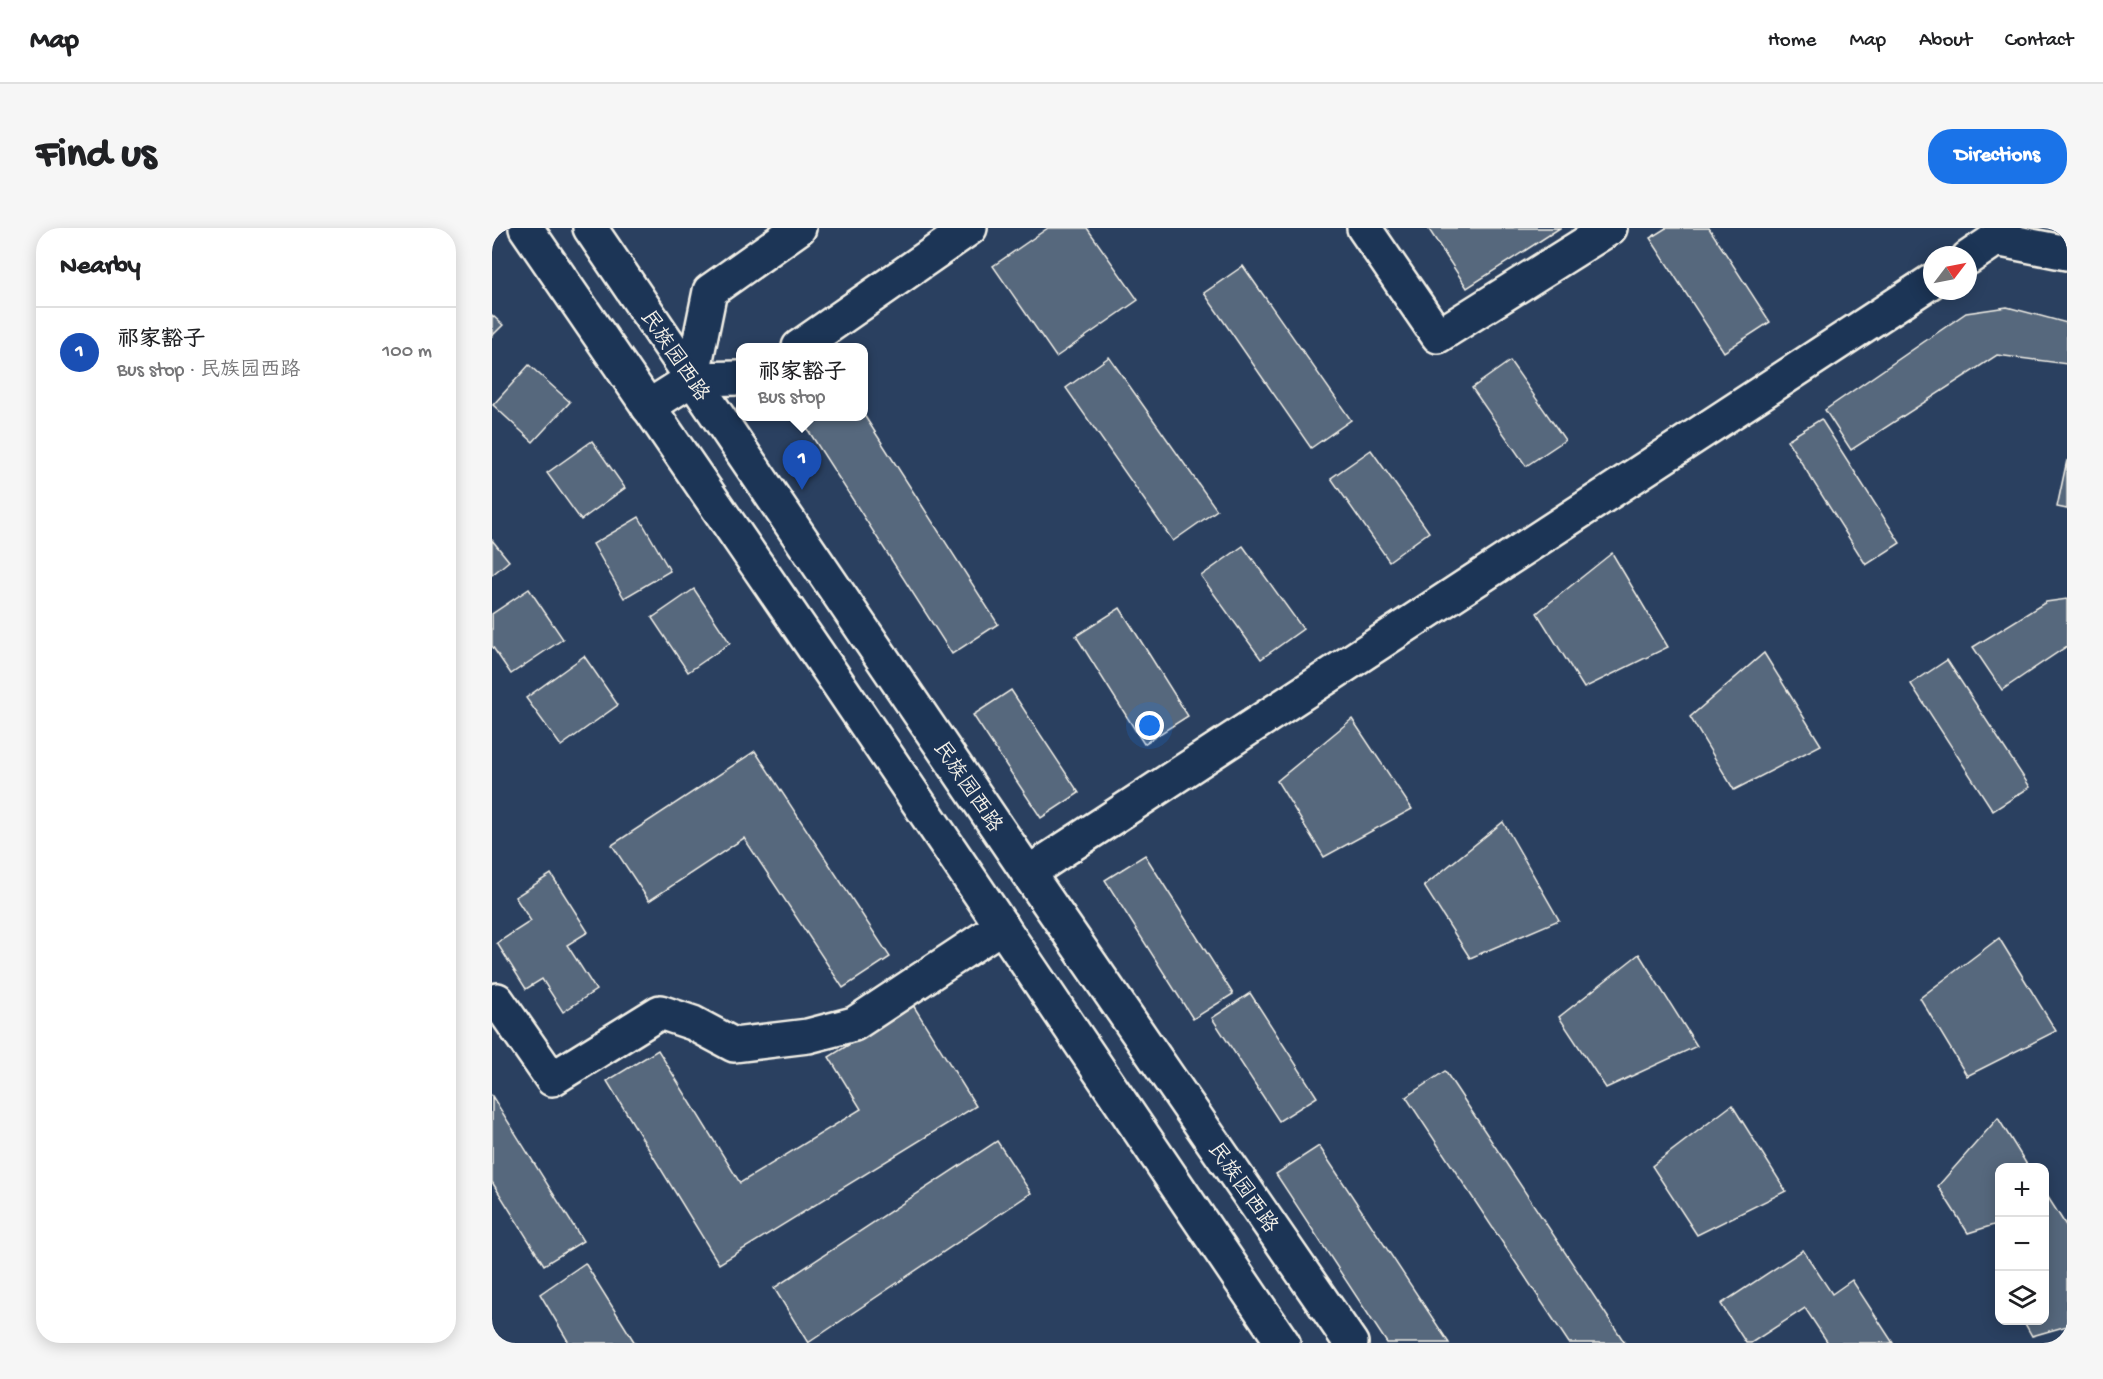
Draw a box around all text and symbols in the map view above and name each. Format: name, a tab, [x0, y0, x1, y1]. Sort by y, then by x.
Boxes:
text: Map	[30, 25, 79, 58]
text: Home	[1768, 29, 1816, 54]
text: Map	[1849, 29, 1886, 54]
text: About	[1919, 29, 1972, 54]
text: Contact	[2005, 29, 2073, 54]
button: Directions	[1928, 129, 2067, 184]
text: Find us	[36, 132, 156, 181]
north arrow	[1923, 246, 1977, 300]
text: Nearby	[60, 252, 141, 283]
street label: 民族园西路	[633, 305, 714, 407]
text: 祁家豁子	[117, 328, 205, 354]
text: 1	[75, 341, 84, 364]
text: 100 m	[382, 341, 432, 364]
popup	[736, 343, 868, 421]
text: Bus stop · 民族园西路	[117, 360, 300, 383]
text: 祁家豁子	[758, 361, 846, 387]
text: Bus stop	[758, 387, 825, 410]
pin: 1	[782, 440, 822, 490]
your location	[1135, 711, 1164, 740]
street label: 民族园西路	[926, 736, 1007, 838]
street label: 民族园西路	[1201, 1138, 1283, 1239]
map controls	[1995, 1163, 2049, 1325]
button: +	[1995, 1163, 2049, 1217]
button: −	[1995, 1217, 2049, 1271]
button: layers	[1995, 1271, 2049, 1325]

